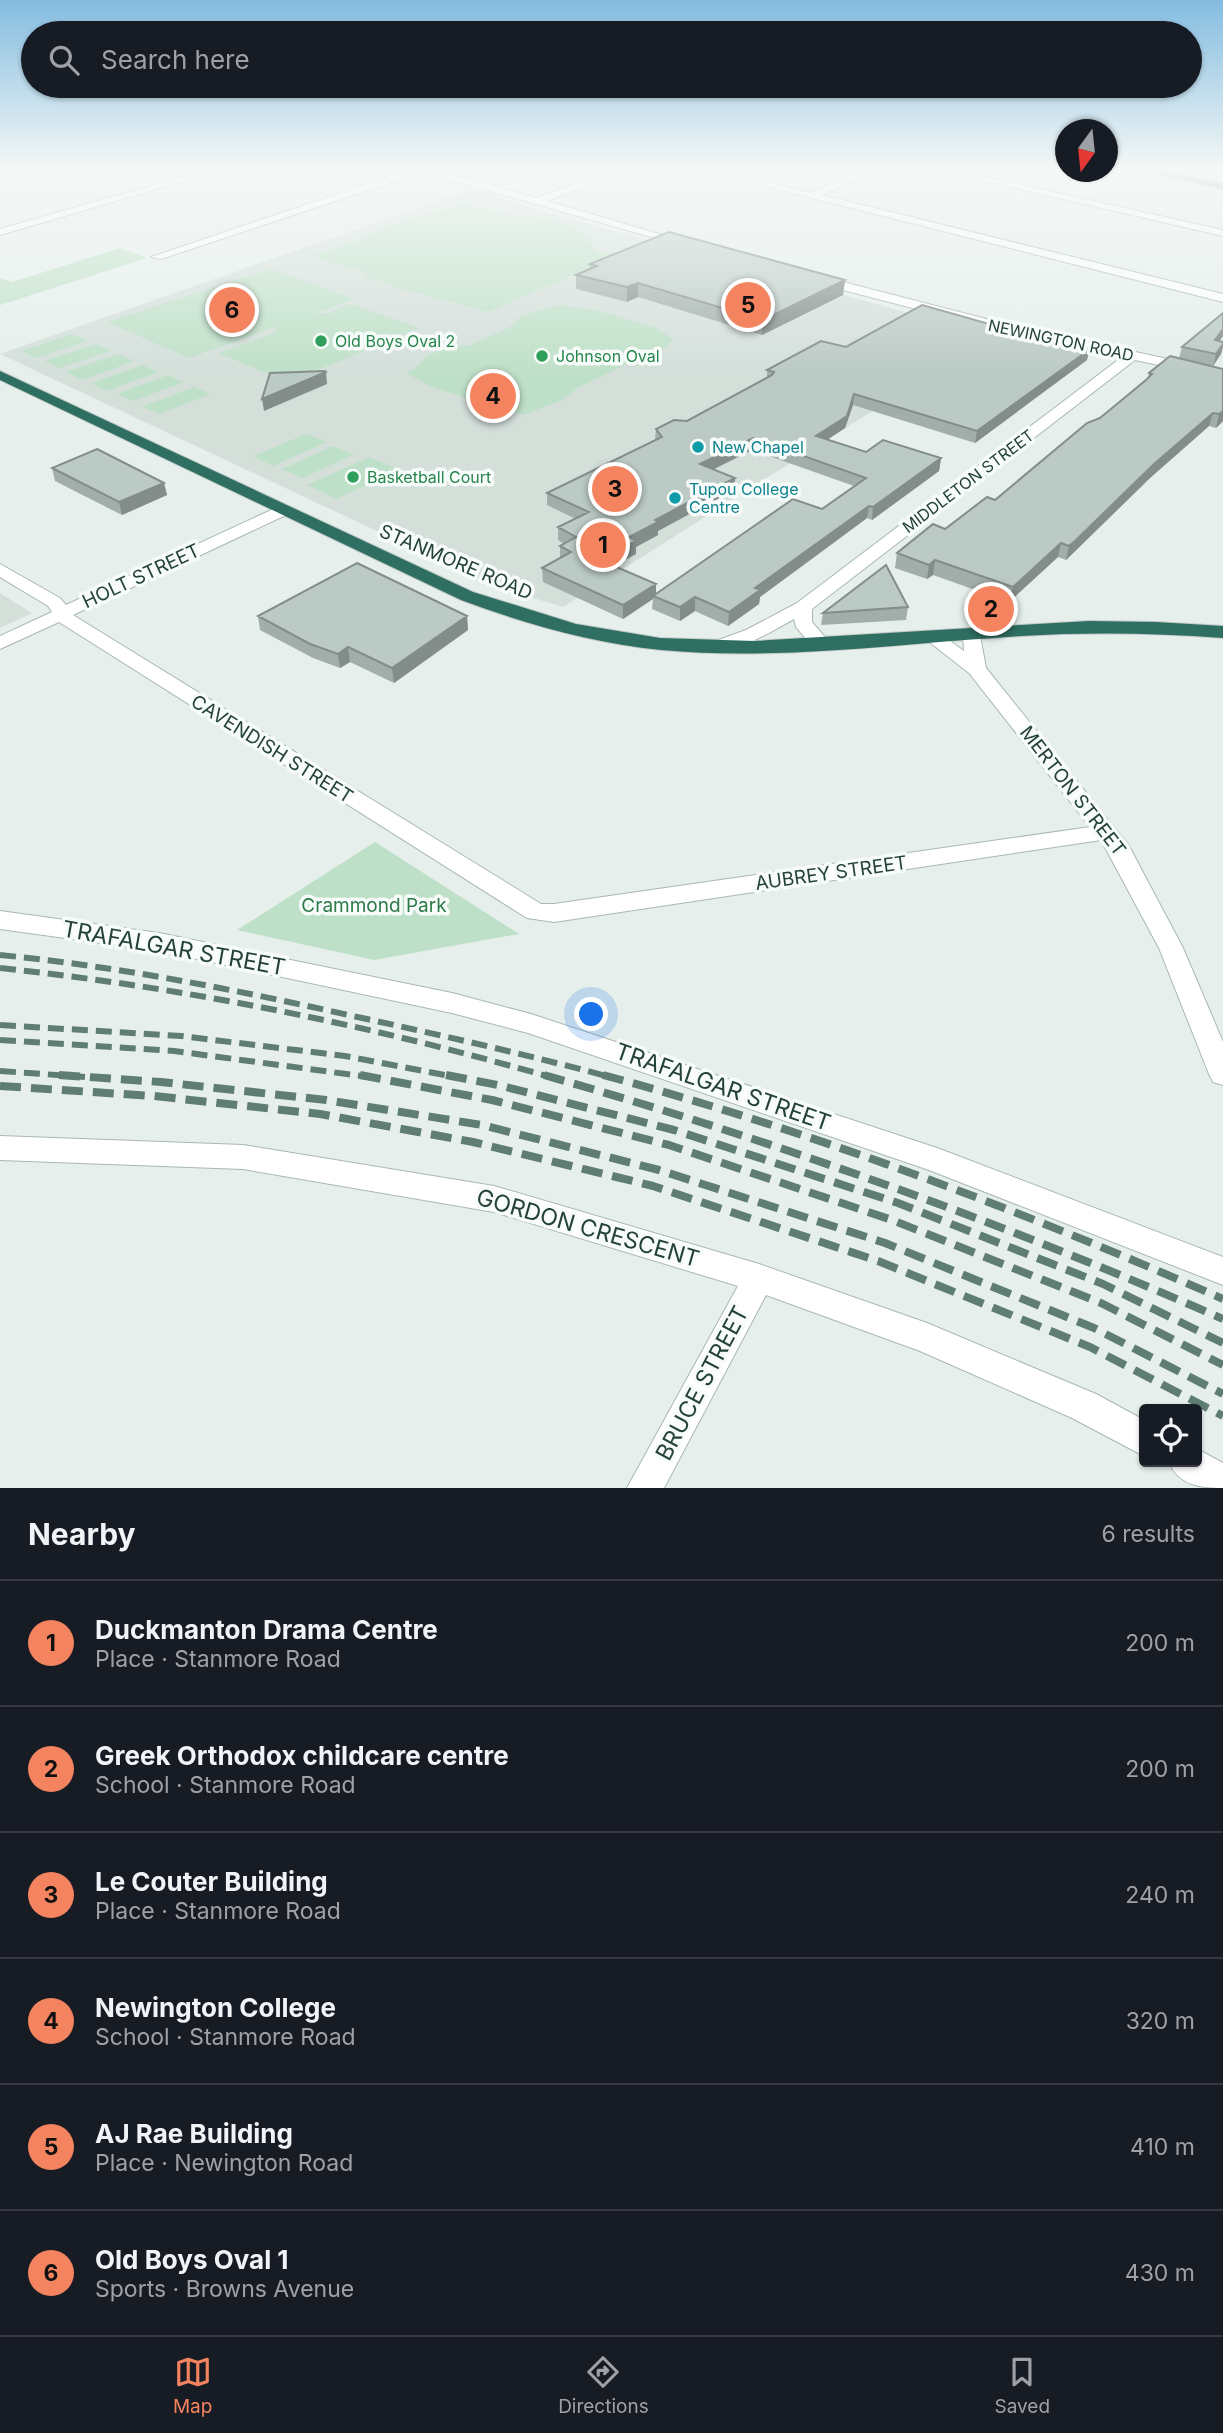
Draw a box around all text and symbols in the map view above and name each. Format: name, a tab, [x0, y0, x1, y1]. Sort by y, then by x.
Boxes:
search box	[21, 21, 1202, 98]
icon: search	[45, 41, 83, 79]
text: Search here	[101, 44, 250, 75]
north arrow	[1055, 119, 1118, 182]
pin: 5	[725, 279, 771, 331]
pin: 6	[209, 284, 255, 336]
street label: NEWINGTON ROAD	[986, 315, 1136, 365]
place label: Old Boys Oval 2	[335, 331, 455, 351]
marker: Old Boys Oval 2	[313, 333, 329, 349]
place label: Johnson Oval	[556, 346, 660, 366]
marker: Johnson Oval	[534, 348, 550, 364]
pin: 4	[470, 370, 516, 422]
street label: MIDDLETON STREET	[898, 425, 1038, 537]
place label: New Chapel	[712, 437, 804, 457]
marker: New Chapel	[690, 439, 706, 455]
pin: 3	[592, 463, 638, 515]
place label: Basketball Court	[367, 467, 491, 487]
marker: Basketball Court	[345, 469, 361, 485]
place label: Tupou College Centre	[689, 479, 798, 517]
marker: Tupou College Centre	[667, 490, 683, 506]
street label: STANMORE ROAD	[376, 519, 536, 605]
pin: 1	[580, 519, 626, 571]
street label: HOLT STREET	[79, 539, 203, 613]
pin: 2	[968, 583, 1014, 635]
street label: CAVENDISH STREET	[187, 690, 357, 808]
street label: MERTON STREET	[1015, 721, 1131, 861]
street label: AUBREY STREET	[754, 851, 908, 895]
park label: Crammond Park	[301, 894, 447, 917]
street label: TRAFALGAR STREET	[60, 915, 288, 981]
your location	[574, 997, 608, 1031]
street label: TRAFALGAR STREET	[612, 1037, 834, 1137]
street label: GORDON CRESCENT	[473, 1183, 703, 1273]
street label: BRUCE STREET	[650, 1301, 754, 1465]
map controls	[1139, 1404, 1202, 1467]
button: locate	[1139, 1404, 1202, 1467]
text: Nearby	[28, 1516, 136, 1552]
text: 6 results	[1101, 1520, 1195, 1548]
text: Duckmanton Drama Centre	[95, 1614, 438, 1645]
text: 1	[46, 1629, 56, 1657]
text: 200 m	[1125, 1629, 1195, 1657]
text: Place · Stanmore Road	[95, 1645, 341, 1673]
text: Greek Orthodox childcare centre	[95, 1740, 509, 1771]
text: 2	[44, 1755, 58, 1783]
text: 200 m	[1125, 1755, 1195, 1783]
text: School · Stanmore Road	[95, 1771, 356, 1799]
text: Le Couter Building	[95, 1866, 328, 1897]
text: 3	[44, 1881, 58, 1909]
text: 240 m	[1125, 1881, 1195, 1909]
text: Place · Stanmore Road	[95, 1897, 341, 1925]
text: Newington College	[95, 1992, 336, 2023]
text: 4	[43, 2007, 59, 2035]
text: 320 m	[1126, 2007, 1195, 2035]
text: School · Stanmore Road	[95, 2023, 356, 2051]
text: AJ Rae Building	[95, 2118, 293, 2149]
text: 5	[44, 2133, 58, 2161]
text: 410 m	[1130, 2133, 1195, 2161]
text: Place · Newington Road	[95, 2149, 353, 2177]
text: Old Boys Oval 1	[95, 2244, 289, 2275]
text: 6	[44, 2259, 58, 2287]
text: 430 m	[1125, 2259, 1195, 2287]
text: Sports · Browns Avenue	[95, 2275, 354, 2303]
tab: Map	[173, 2353, 212, 2418]
tab: Directions	[558, 2353, 649, 2418]
tab: Saved	[994, 2353, 1050, 2418]

